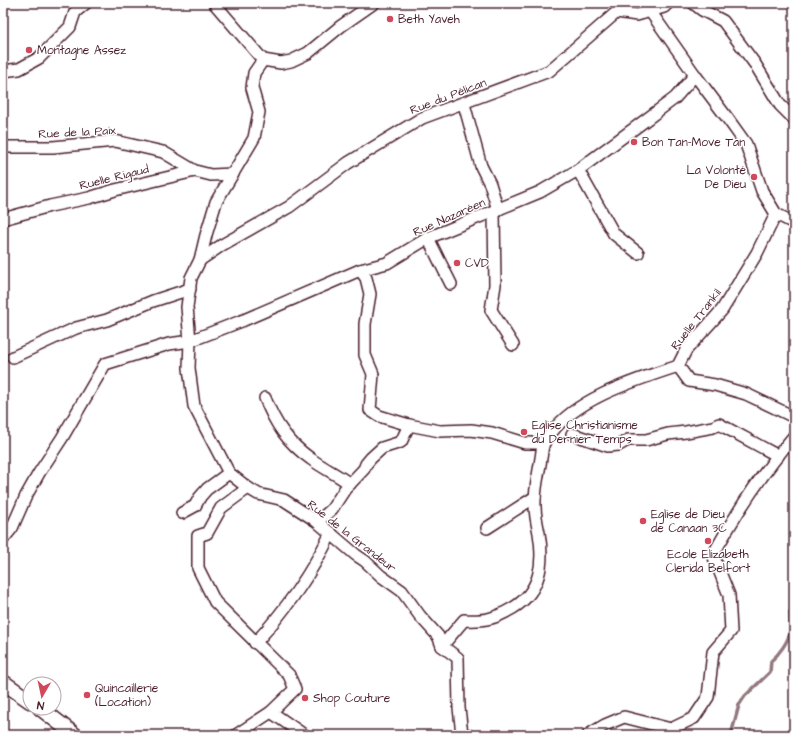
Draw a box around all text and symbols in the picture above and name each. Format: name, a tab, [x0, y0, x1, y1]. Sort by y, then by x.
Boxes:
place label: Beth Yaveh	[398, 11, 460, 28]
marker: Beth Yaveh	[385, 14, 395, 24]
place label: Montagne Assez	[37, 42, 126, 60]
marker: Montagne Assez	[24, 45, 34, 55]
street label: Rue du Pélican	[408, 74, 489, 119]
street label: Rue de la Paix	[38, 122, 116, 143]
place label: Bon Tan-Move Tan	[642, 134, 745, 151]
marker: Bon Tan-Move Tan	[629, 137, 639, 147]
street label: Ruelle Rigaud	[78, 161, 151, 195]
place label: La Volonté De Dieu	[687, 162, 746, 193]
marker: La Volonté De Dieu	[749, 172, 759, 182]
street label: Rue Nazaréen	[410, 194, 488, 241]
place label: CVD	[465, 255, 489, 272]
marker: CVD	[452, 258, 462, 268]
street label: Ruelle Trankil	[667, 285, 726, 354]
place label: Eglise Christianisme du Dernier Temps	[532, 417, 638, 448]
marker: Eglise Christianisme du Dernier Temps	[519, 427, 529, 437]
street label: Rue de la Grandeur	[304, 496, 400, 577]
place label: Eglise de Dieu de Canaan 3C	[651, 506, 727, 537]
marker: Eglise de Dieu de Canaan 3C	[638, 516, 648, 526]
marker: Ecole Elizabeth Clerida Belfort	[703, 536, 713, 546]
place label: Ecole Elizabeth Clerida Belfort	[666, 546, 750, 577]
north arrow	[22, 676, 62, 716]
place label: Quincaillerie (Location)	[95, 680, 159, 711]
marker: Quincaillerie (Location)	[82, 690, 92, 700]
place label: Shop Couture	[313, 690, 391, 707]
marker: Shop Couture	[300, 693, 310, 703]
text: N	[36, 697, 45, 713]

